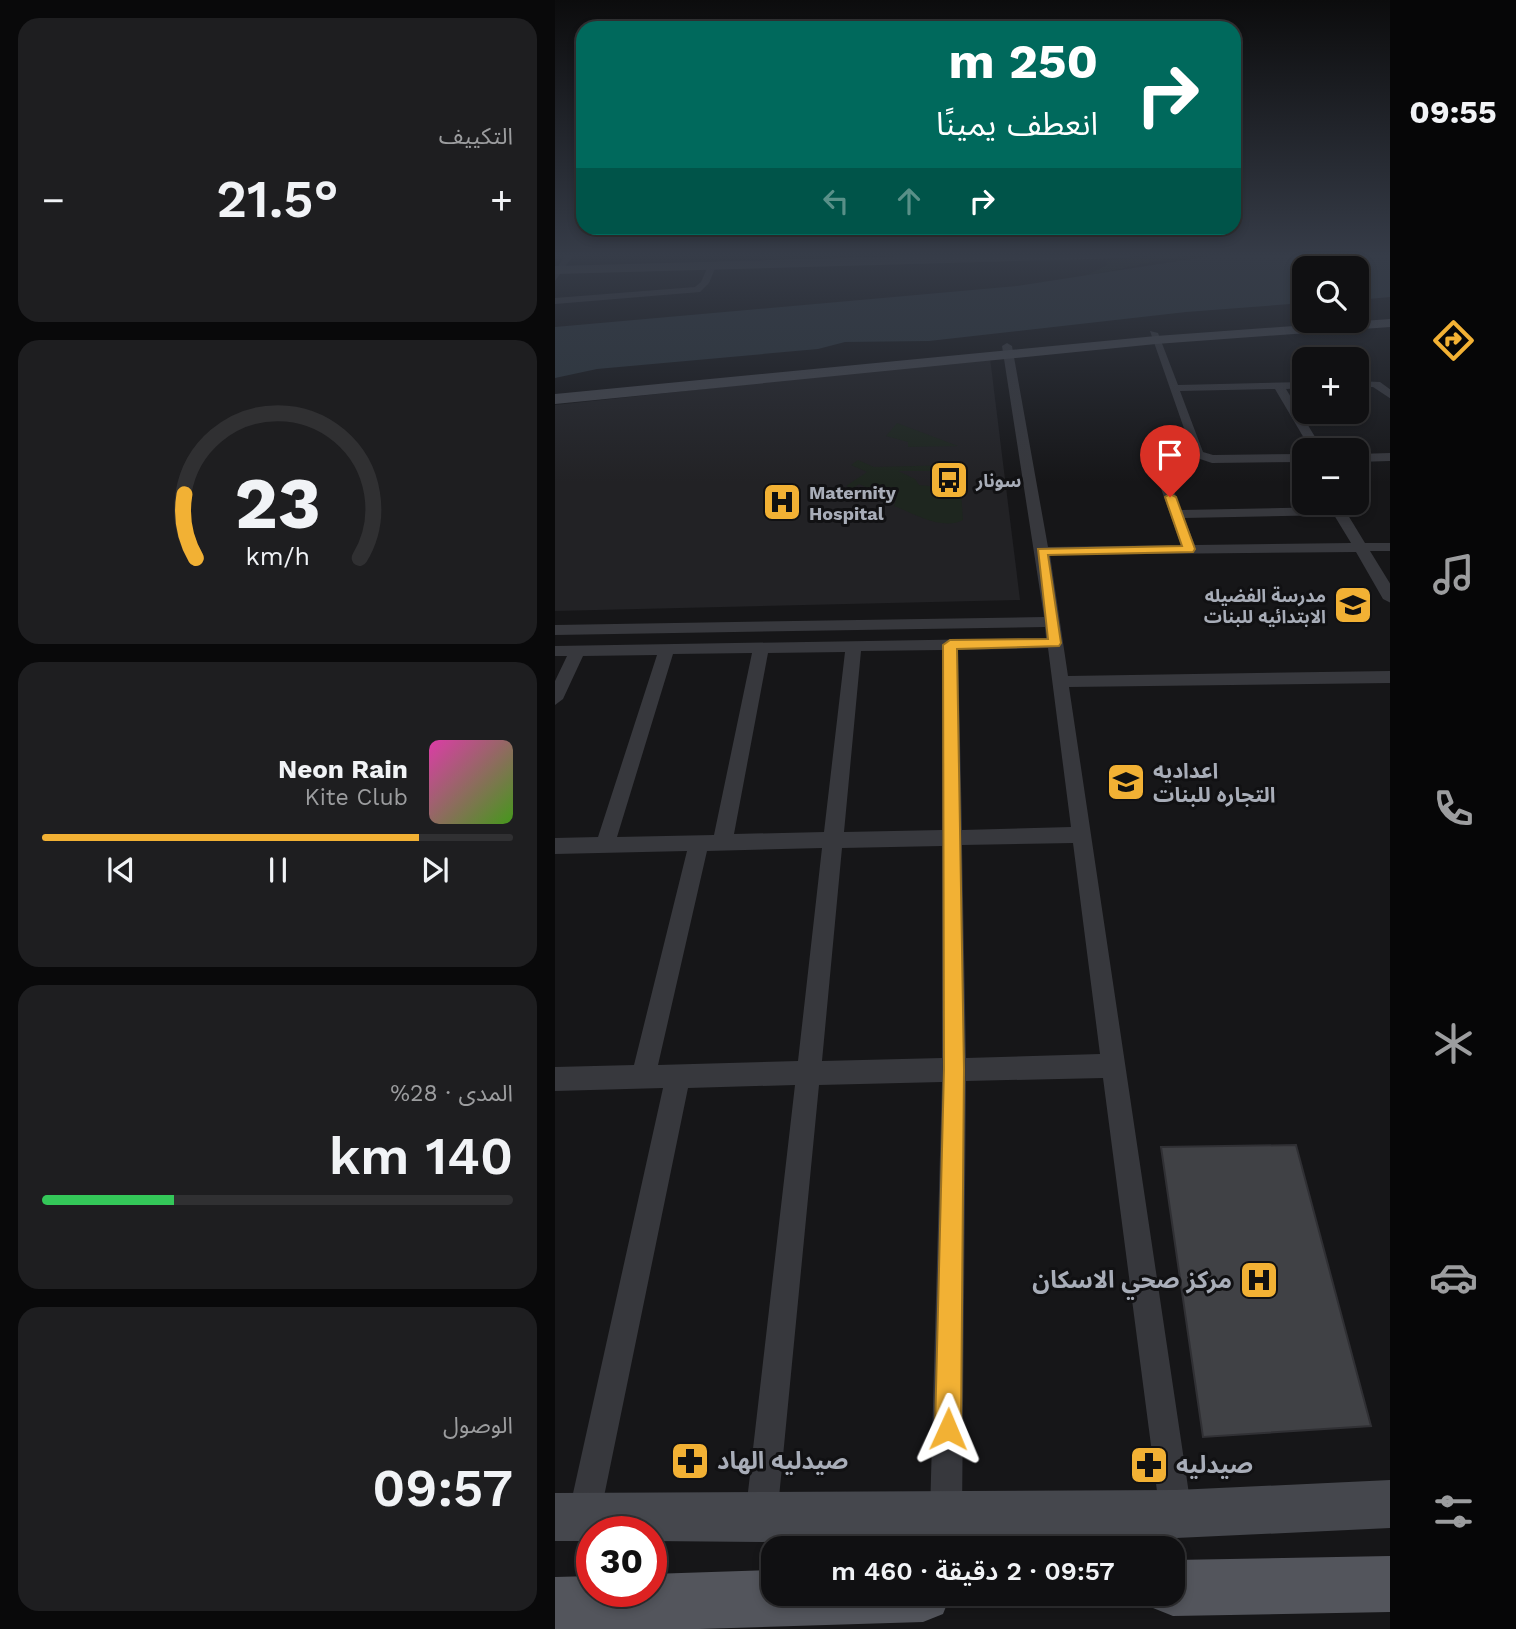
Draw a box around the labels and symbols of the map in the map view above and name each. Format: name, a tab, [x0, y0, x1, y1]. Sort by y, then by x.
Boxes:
pin	[1140, 425, 1200, 497]
bus stop icon: سونار	[928, 459, 970, 501]
place label: سونار	[975, 470, 1021, 492]
hospital icon: Maternity Hospital	[761, 481, 803, 523]
place label: Maternity Hospital	[809, 482, 897, 524]
school or university icon: مدرسة الفضيله الابتدائيه للبنات	[1332, 584, 1374, 626]
place label: مدرسة الفضيله الابتدائيه للبنات	[1204, 585, 1326, 627]
place label: اعداديه التجاره للبنات	[1153, 758, 1275, 807]
school or university icon: اعداديه التجاره للبنات	[1105, 761, 1147, 803]
hospital icon: مركز صحي الاسكان	[1238, 1259, 1280, 1301]
place label: مركز صحي الاسكان	[1032, 1266, 1232, 1300]
position arrow	[911, 1392, 985, 1466]
pharmacy icon: صيدليه الهاد	[669, 1440, 711, 1482]
pharmacy icon: صيدليه	[1128, 1444, 1170, 1486]
place label: صيدليه الهاد	[717, 1447, 848, 1475]
place label: صيدليه	[1176, 1451, 1253, 1479]
speed limit sign: 30	[576, 1516, 667, 1607]

